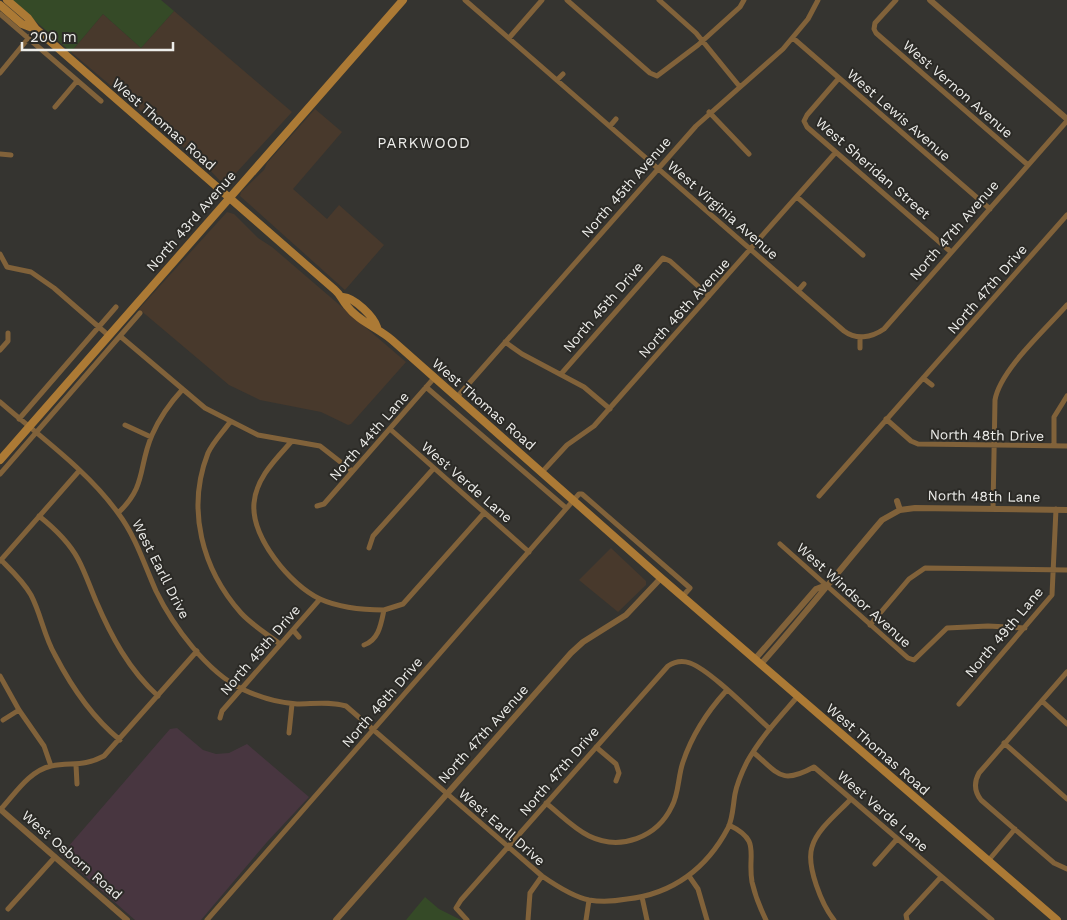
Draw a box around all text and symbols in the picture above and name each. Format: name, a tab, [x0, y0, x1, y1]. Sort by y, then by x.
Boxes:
scale bar	[22, 20, 174, 52]
text: 200 m	[30, 28, 77, 46]
street label: West Vernon Avenue	[900, 37, 1016, 141]
street label: West Lewis Avenue	[844, 66, 954, 164]
street label: West Thomas Road	[109, 75, 219, 173]
street label: West Sheridan Street	[812, 114, 934, 222]
street label: North 45th Avenue	[578, 133, 674, 241]
district label: PARKWOOD	[377, 134, 471, 152]
street label: West Virginia Avenue	[664, 157, 782, 263]
street label: North 43rd Avenue	[143, 167, 239, 275]
street label: North 47th Avenue	[906, 177, 1002, 283]
street label: North 47th Drive	[944, 241, 1030, 337]
street label: North 46th Avenue	[635, 255, 733, 361]
street label: North 45th Drive	[560, 259, 646, 355]
street label: West Thomas Road	[429, 355, 539, 453]
street label: North 44th Lane	[326, 388, 412, 484]
street label: North 48th Drive	[930, 426, 1044, 444]
street label: West Verde Lane	[418, 438, 516, 526]
street label: North 48th Lane	[928, 487, 1040, 505]
street label: West Earll Drive	[129, 517, 193, 621]
street label: West Windsor Avenue	[794, 539, 914, 651]
street label: North 49th Lane	[962, 584, 1046, 680]
street label: North 45th Drive	[217, 602, 303, 698]
street label: North 46th Drive	[338, 654, 426, 750]
street label: North 47th Avenue	[435, 681, 531, 787]
street label: West Thomas Road	[823, 700, 933, 798]
street label: North 47th Drive	[516, 723, 602, 819]
street label: West Verde Lane	[834, 767, 932, 855]
street label: West Earll Drive	[456, 785, 548, 869]
street label: West Osborn Road	[19, 807, 125, 903]

